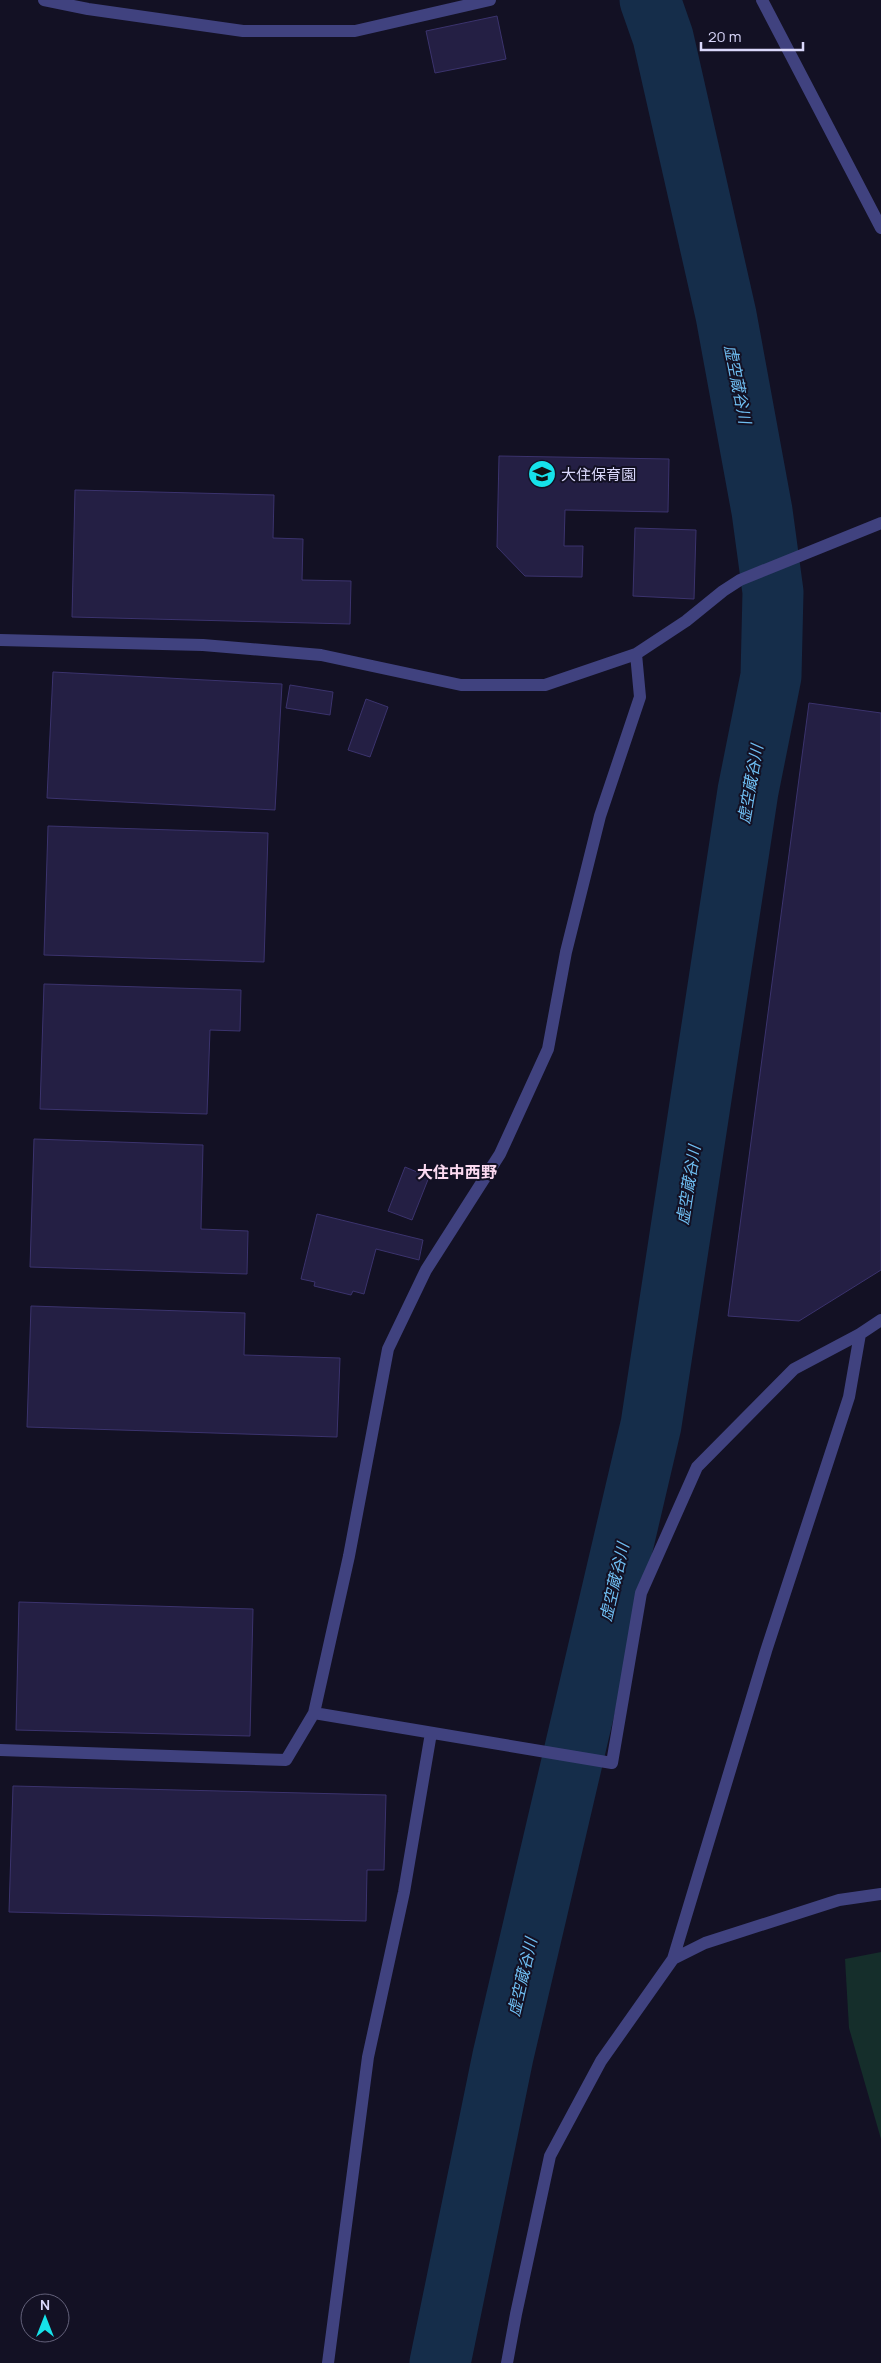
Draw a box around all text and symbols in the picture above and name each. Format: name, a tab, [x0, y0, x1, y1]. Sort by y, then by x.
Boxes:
scale bar	[701, 20, 804, 52]
text: 20 m	[708, 26, 741, 47]
water label: 虚空蔵谷川	[720, 343, 757, 427]
school or university icon: 大住保育園	[527, 459, 557, 489]
place label: 大住保育園	[561, 464, 636, 485]
water label: 虚空蔵谷川	[732, 741, 768, 825]
water label: 虚空蔵谷川	[671, 1142, 705, 1226]
district label: 大住中西野	[417, 1161, 497, 1183]
water label: 虚空蔵谷川	[594, 1539, 634, 1623]
water label: 虚空蔵谷川	[502, 1934, 542, 2018]
north arrow	[20, 2293, 70, 2343]
text: N	[40, 2295, 50, 2314]

